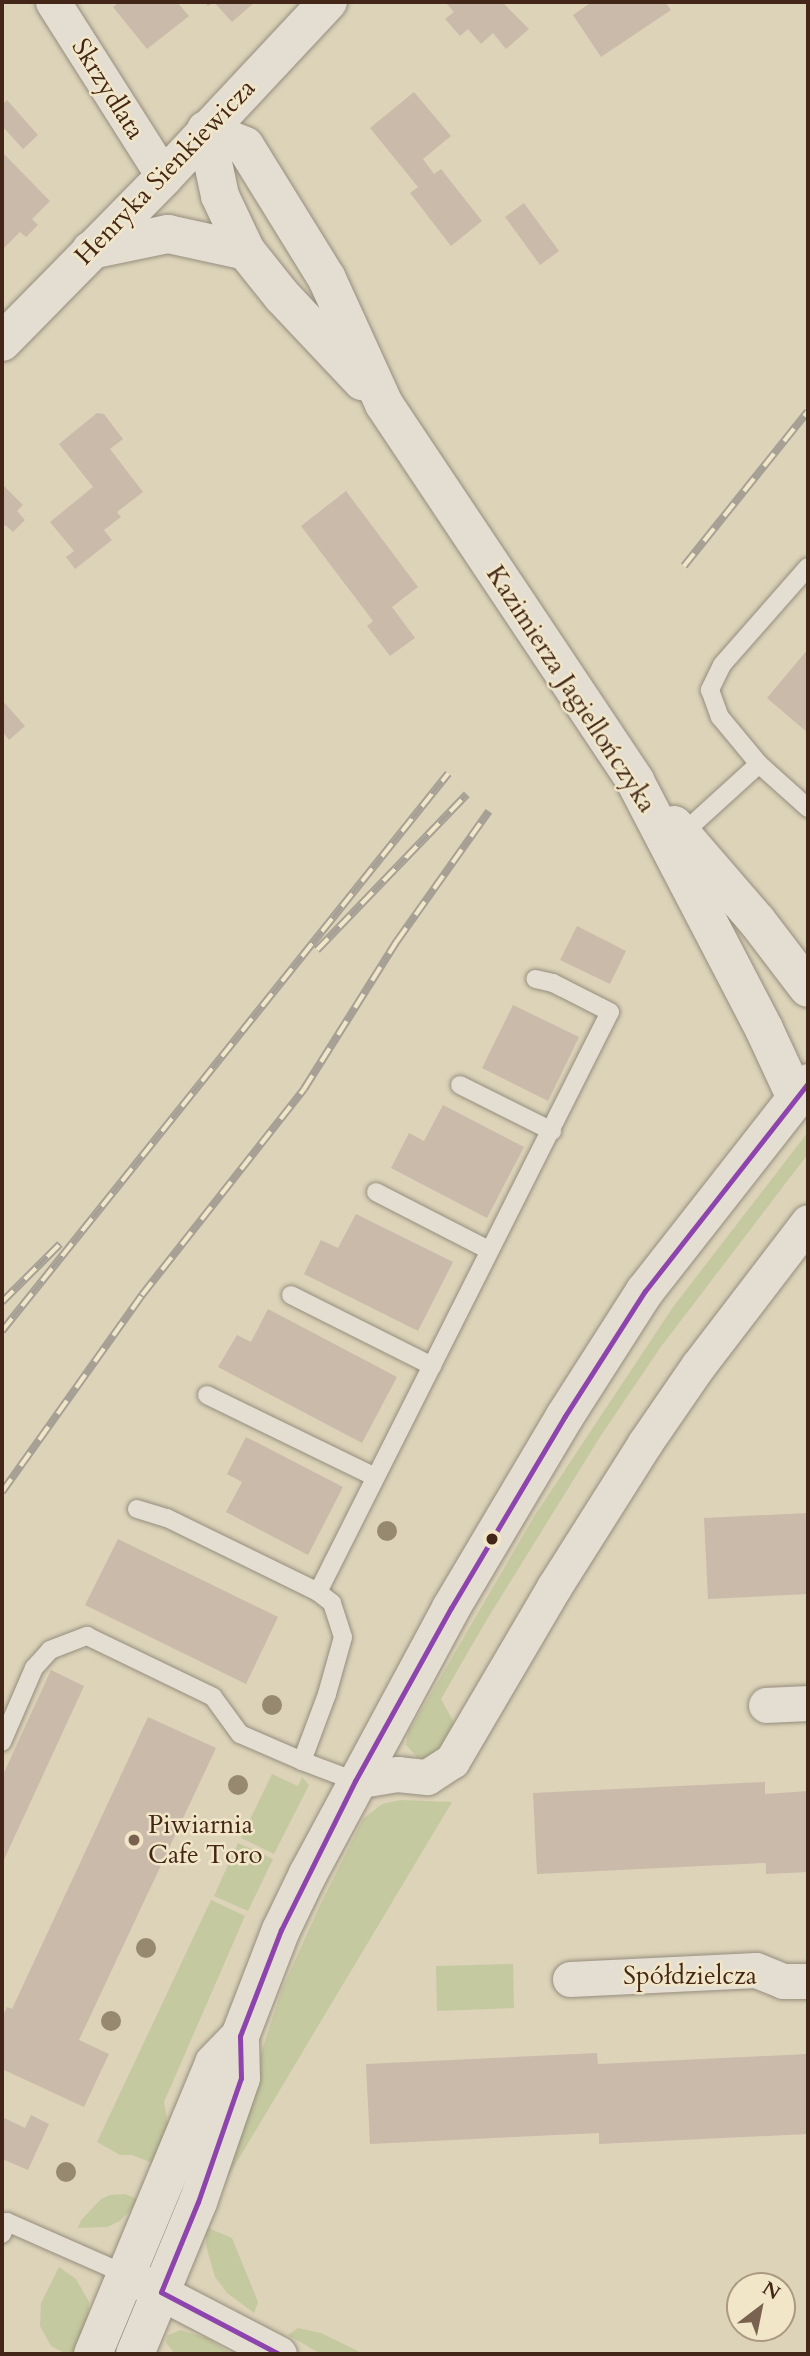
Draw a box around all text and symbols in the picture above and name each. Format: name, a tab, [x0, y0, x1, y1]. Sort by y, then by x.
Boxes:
street label: Skrzydlata	[65, 33, 151, 145]
street label: Henryka Sienkiewicza	[68, 73, 262, 271]
street label: Kazimierza Jagiellończyka	[479, 560, 663, 818]
unlabelled marker	[485, 1532, 499, 1546]
place label: Piwiarnia Cafe Toro	[148, 1809, 262, 1870]
marker: Piwiarnia Cafe Toro	[126, 1832, 142, 1848]
street label: Spółdzielcza	[623, 1960, 757, 1992]
north arrow	[726, 2272, 796, 2342]
text: N	[757, 2275, 785, 2306]

